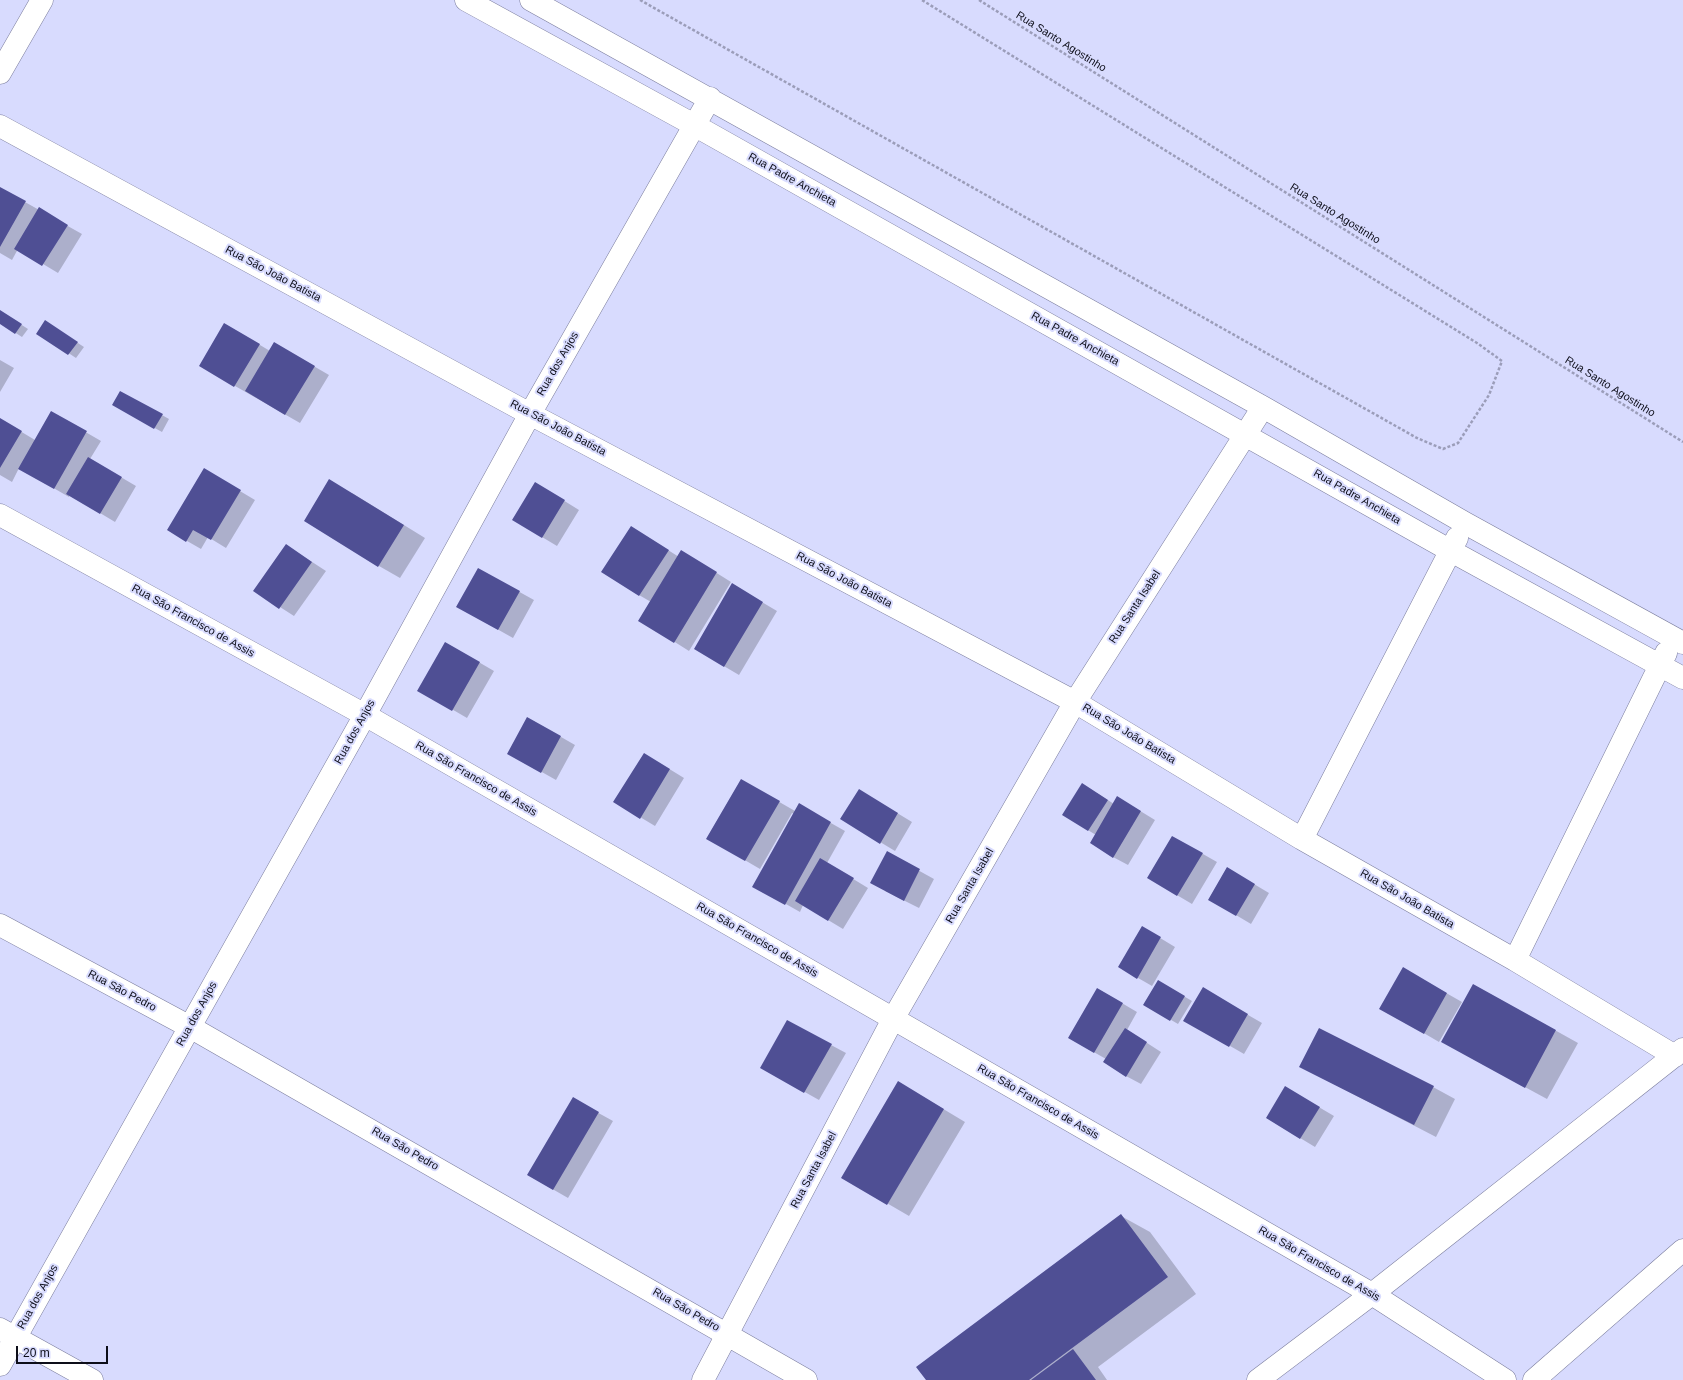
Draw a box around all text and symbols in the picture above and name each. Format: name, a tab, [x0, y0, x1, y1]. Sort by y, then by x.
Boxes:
street label: Rua Santo Agostinho	[1013, 9, 1109, 75]
street label: Rua Padre Anchieta	[746, 150, 838, 210]
street label: Rua Santo Agostinho	[1287, 181, 1383, 247]
street label: Rua São João Batista	[223, 243, 323, 305]
street label: Rua Padre Anchieta	[1029, 309, 1121, 369]
street label: Rua dos Anjos	[534, 330, 582, 398]
street label: Rua Santo Agostinho	[1562, 354, 1658, 420]
street label: Rua São João Batista	[508, 397, 608, 459]
street label: Rua Padre Anchieta	[1311, 467, 1403, 527]
street label: Rua São João Batista	[794, 549, 894, 611]
street label: Rua Santa Isabel	[1106, 568, 1164, 646]
street label: Rua São Francisco de Assis	[129, 582, 257, 660]
street label: Rua dos Anjos	[332, 698, 378, 766]
street label: Rua São João Batista	[1080, 701, 1178, 767]
street label: Rua São Francisco de Assis	[413, 739, 539, 819]
street label: Rua Santa Isabel	[943, 846, 997, 926]
street label: Rua São João Batista	[1358, 867, 1456, 931]
street label: Rua São Francisco de Assis	[694, 900, 820, 980]
street label: Rua São Pedro	[86, 968, 158, 1014]
street label: Rua dos Anjos	[174, 980, 220, 1048]
street label: Rua São Francisco de Assis	[975, 1062, 1101, 1142]
street label: Rua São Pedro	[369, 1124, 441, 1174]
street label: Rua Santa Isabel	[788, 1130, 840, 1210]
street label: Rua São Francisco de Assis	[1256, 1224, 1382, 1304]
street label: Rua dos Anjos	[15, 1263, 61, 1331]
street label: Rua São Pedro	[650, 1285, 722, 1335]
scale bar	[18, 1338, 110, 1364]
text: 20 m	[23, 1346, 50, 1360]

